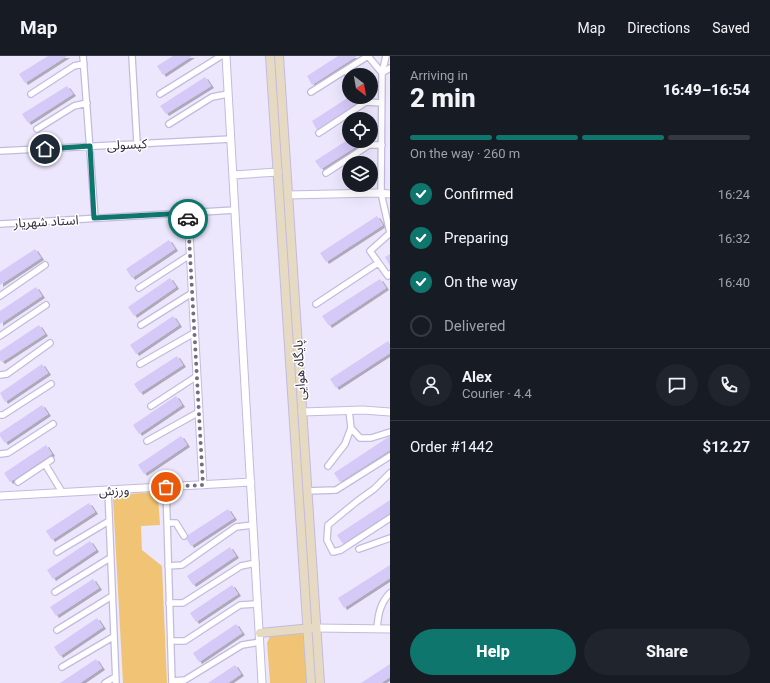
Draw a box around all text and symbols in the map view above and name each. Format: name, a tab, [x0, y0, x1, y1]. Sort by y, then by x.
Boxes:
text: Map	[20, 16, 58, 39]
text: Map	[578, 20, 605, 36]
text: Directions	[627, 20, 690, 36]
text: Saved	[712, 20, 750, 36]
north arrow	[342, 68, 378, 104]
map controls	[342, 68, 378, 192]
text: Arriving in	[410, 68, 468, 83]
text: 16:49–16:54	[663, 81, 750, 99]
text: 2 min	[410, 83, 476, 113]
button: locate	[342, 112, 378, 148]
pin	[28, 132, 62, 166]
street label: کپسولی	[106, 136, 148, 155]
icon: home	[34, 138, 56, 160]
text: On the way · 260 m	[410, 146, 520, 161]
button: layers	[342, 156, 378, 192]
icon: check	[410, 183, 432, 205]
text: Confirmed	[444, 185, 514, 203]
text: 16:24	[718, 187, 750, 202]
courier	[168, 199, 208, 239]
icon: car	[177, 208, 199, 230]
street label: استاد شهریار	[12, 212, 79, 232]
icon: check	[410, 227, 432, 249]
text: Preparing	[444, 229, 508, 247]
text: 16:32	[718, 231, 750, 246]
icon: check	[410, 271, 432, 293]
text: On the way	[444, 273, 518, 291]
text: 16:40	[718, 275, 750, 290]
text: Delivered	[444, 317, 506, 335]
street label: پایگاه هوایی	[290, 339, 311, 401]
button: person	[410, 364, 452, 406]
button: chat	[656, 364, 698, 406]
button: phone	[708, 364, 750, 406]
text: Alex	[462, 368, 492, 386]
text: Courier · 4.4	[462, 386, 532, 401]
text: Order #1442	[410, 438, 493, 456]
text: $12.27	[703, 438, 750, 456]
pin	[149, 470, 183, 504]
icon: bag	[155, 476, 177, 498]
street label: ورزش	[98, 482, 130, 500]
button: Help	[410, 629, 576, 675]
button: Share	[584, 629, 750, 675]

